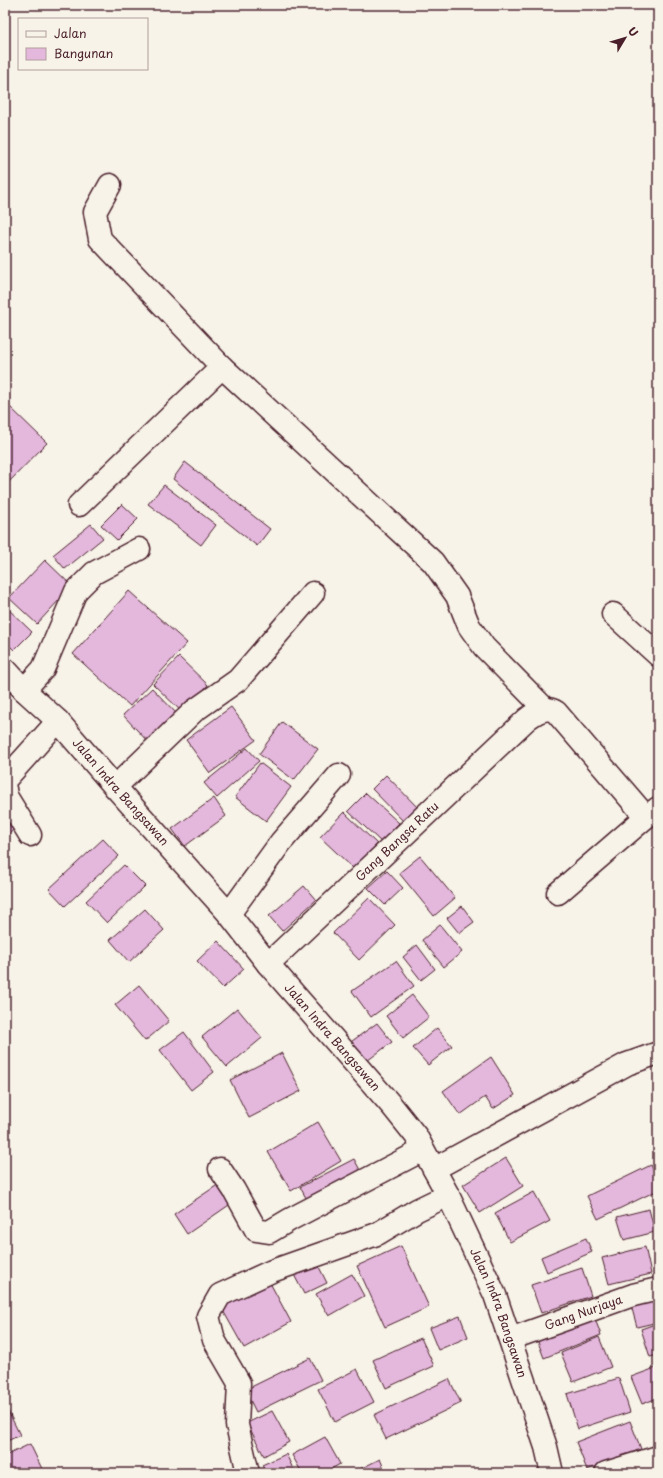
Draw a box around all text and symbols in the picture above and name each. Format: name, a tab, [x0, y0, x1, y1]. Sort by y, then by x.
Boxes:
legend	[18, 18, 148, 70]
north arrow	[605, 18, 645, 58]
text: U	[624, 23, 643, 40]
text: Jalan	[54, 24, 87, 42]
text: Bangunan	[54, 44, 113, 62]
street label: Jalan Indra Bangsawan	[69, 734, 174, 849]
street label: Gang Bangsa Ratu	[351, 797, 442, 885]
street label: Jalan Indra Bangsawan	[281, 979, 385, 1095]
street label: Jalan Indra Bangsawan	[466, 1244, 532, 1380]
street label: Gang Nurjaya	[542, 1289, 625, 1334]

